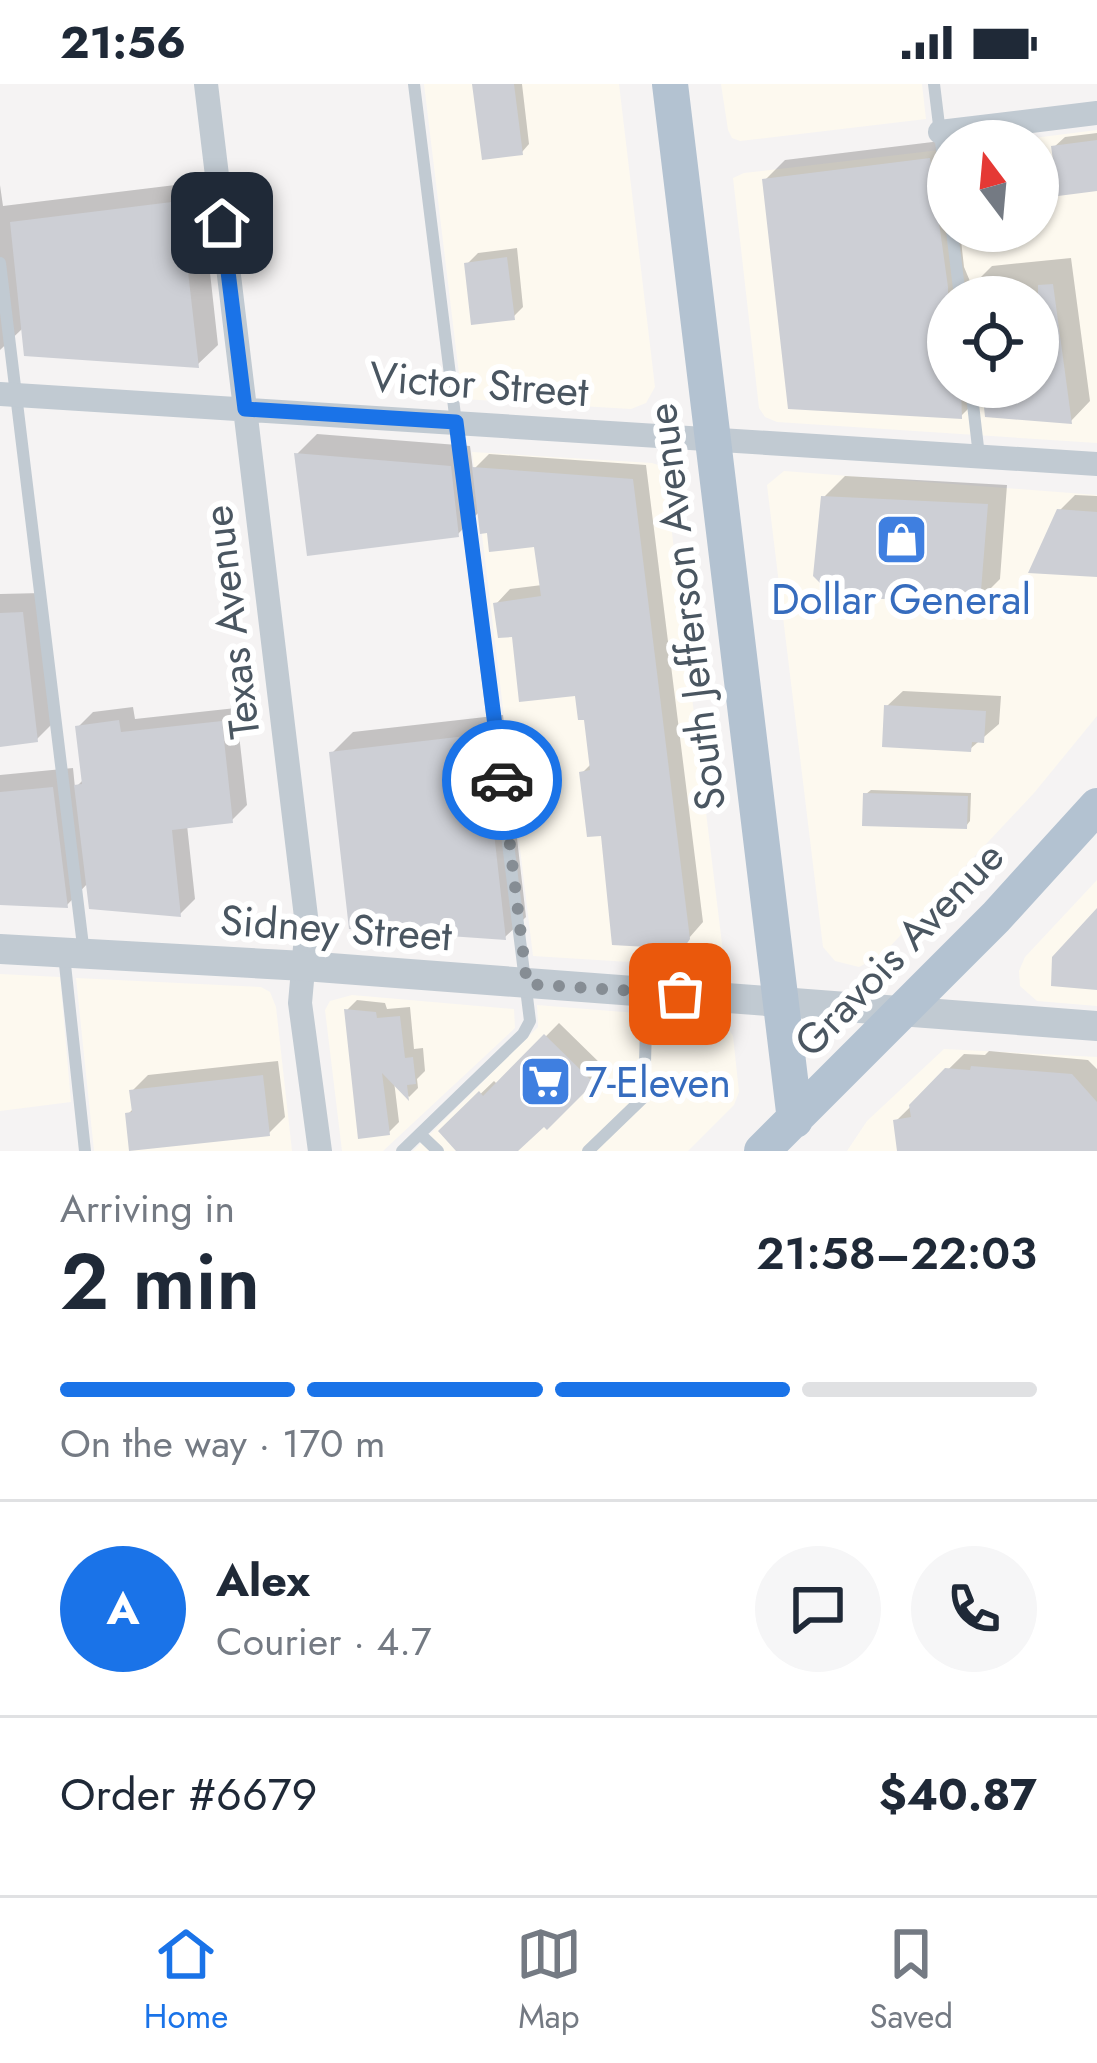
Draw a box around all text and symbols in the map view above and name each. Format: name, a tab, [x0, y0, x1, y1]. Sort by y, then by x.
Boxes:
text: 21:56	[60, 10, 186, 75]
north arrow	[927, 120, 1059, 252]
map controls	[927, 120, 1059, 408]
pin	[171, 172, 273, 274]
icon: home	[189, 190, 255, 256]
button: locate	[927, 276, 1059, 408]
street label: Victor Street	[368, 346, 590, 422]
street label: South Jefferson Avenue	[631, 400, 741, 814]
street label: Texas Avenue	[186, 502, 276, 742]
shop icon: Dollar General	[873, 512, 929, 568]
place label: Dollar General	[771, 569, 1031, 630]
courier	[442, 720, 562, 840]
icon: car	[469, 747, 535, 813]
street label: Gravois Avenue	[780, 827, 1018, 1071]
street label: Sidney Street	[218, 889, 454, 967]
pin	[629, 943, 731, 1045]
icon: bag	[647, 961, 713, 1027]
place label: 7-Eleven	[585, 1052, 731, 1113]
supermarket icon: 7-Eleven	[518, 1054, 574, 1110]
text: Arriving in	[60, 1180, 235, 1237]
text: 21:58–22:03	[756, 1221, 1037, 1286]
text: 2 min	[60, 1226, 260, 1338]
text: On the way · 170 m	[60, 1415, 386, 1472]
button: chat	[755, 1546, 881, 1672]
button: phone	[911, 1546, 1037, 1672]
text: Alex	[216, 1548, 310, 1613]
text: A	[106, 1576, 140, 1641]
text: Courier · 4.7	[216, 1613, 431, 1670]
text: Order #6679	[60, 1762, 317, 1827]
text: $40.87	[879, 1762, 1037, 1827]
tab: Home	[144, 1921, 228, 2040]
tab: Map	[516, 1921, 582, 2040]
tab: Saved	[870, 1921, 953, 2040]

